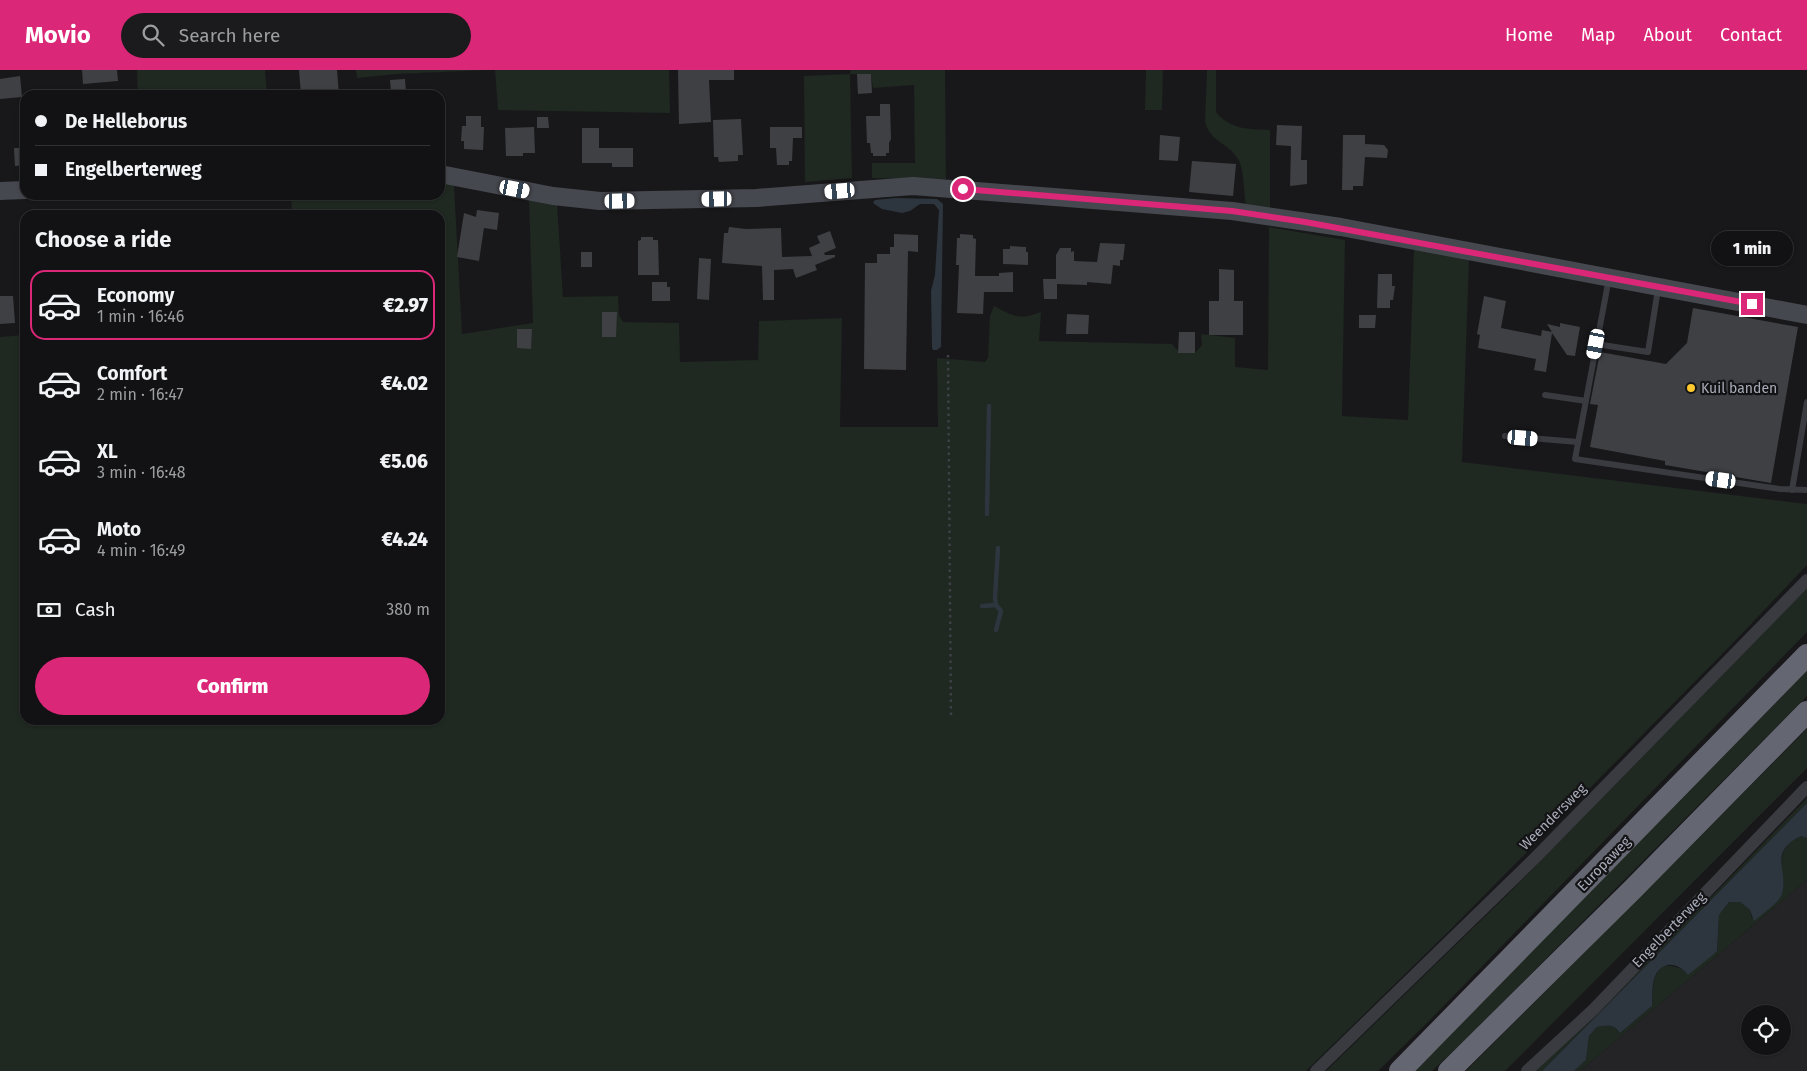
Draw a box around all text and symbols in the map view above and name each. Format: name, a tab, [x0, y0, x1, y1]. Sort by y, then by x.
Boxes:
search box	[121, 13, 471, 58]
text: Movio	[25, 21, 91, 49]
icon: search	[139, 21, 167, 49]
text: Search here	[179, 24, 280, 47]
text: Home	[1505, 24, 1553, 46]
text: Map	[1581, 24, 1615, 46]
text: About	[1643, 24, 1692, 46]
text: Contact	[1720, 24, 1782, 46]
text: De Helleborus	[65, 110, 187, 133]
text: Engelberterweg	[65, 158, 202, 181]
route start	[952, 178, 974, 200]
car	[498, 179, 531, 199]
car	[824, 182, 855, 200]
car	[701, 191, 732, 207]
car	[604, 193, 635, 209]
text: Choose a ride	[35, 226, 171, 253]
callout: 1 min	[1711, 232, 1793, 266]
text: 1 min	[1733, 239, 1771, 258]
icon: car	[37, 283, 82, 328]
text: Economy	[97, 284, 174, 307]
route end	[1741, 293, 1763, 315]
text: €2.97	[383, 294, 428, 317]
text: 1 min · 16:46	[97, 307, 184, 326]
car	[1585, 328, 1606, 360]
icon: car	[37, 361, 82, 406]
text: Comfort	[97, 362, 167, 385]
text: €4.02	[381, 372, 428, 395]
place label: Kuil banden	[1701, 380, 1777, 397]
marker: Kuil banden	[1685, 382, 1697, 394]
text: 2 min · 16:47	[97, 385, 184, 404]
car	[1507, 429, 1538, 447]
icon: car	[37, 439, 82, 484]
text: XL	[97, 440, 118, 463]
text: €5.06	[380, 450, 428, 473]
text: 3 min · 16:48	[97, 463, 186, 482]
car	[1705, 470, 1736, 490]
icon: car	[37, 517, 82, 562]
text: Moto	[97, 518, 141, 541]
text: €4.24	[381, 528, 428, 551]
text: 4 min · 16:49	[97, 541, 185, 560]
icon: cash	[35, 596, 63, 624]
text: Cash	[75, 598, 116, 621]
text: 380 m	[386, 600, 430, 619]
button: Confirm	[35, 657, 430, 715]
street label: Weendersweg	[1516, 780, 1590, 854]
street label: Europaweg	[1574, 833, 1635, 895]
street label: Engelberterweg	[1629, 888, 1710, 971]
map controls	[1741, 1005, 1791, 1055]
button: locate	[1741, 1005, 1791, 1055]

